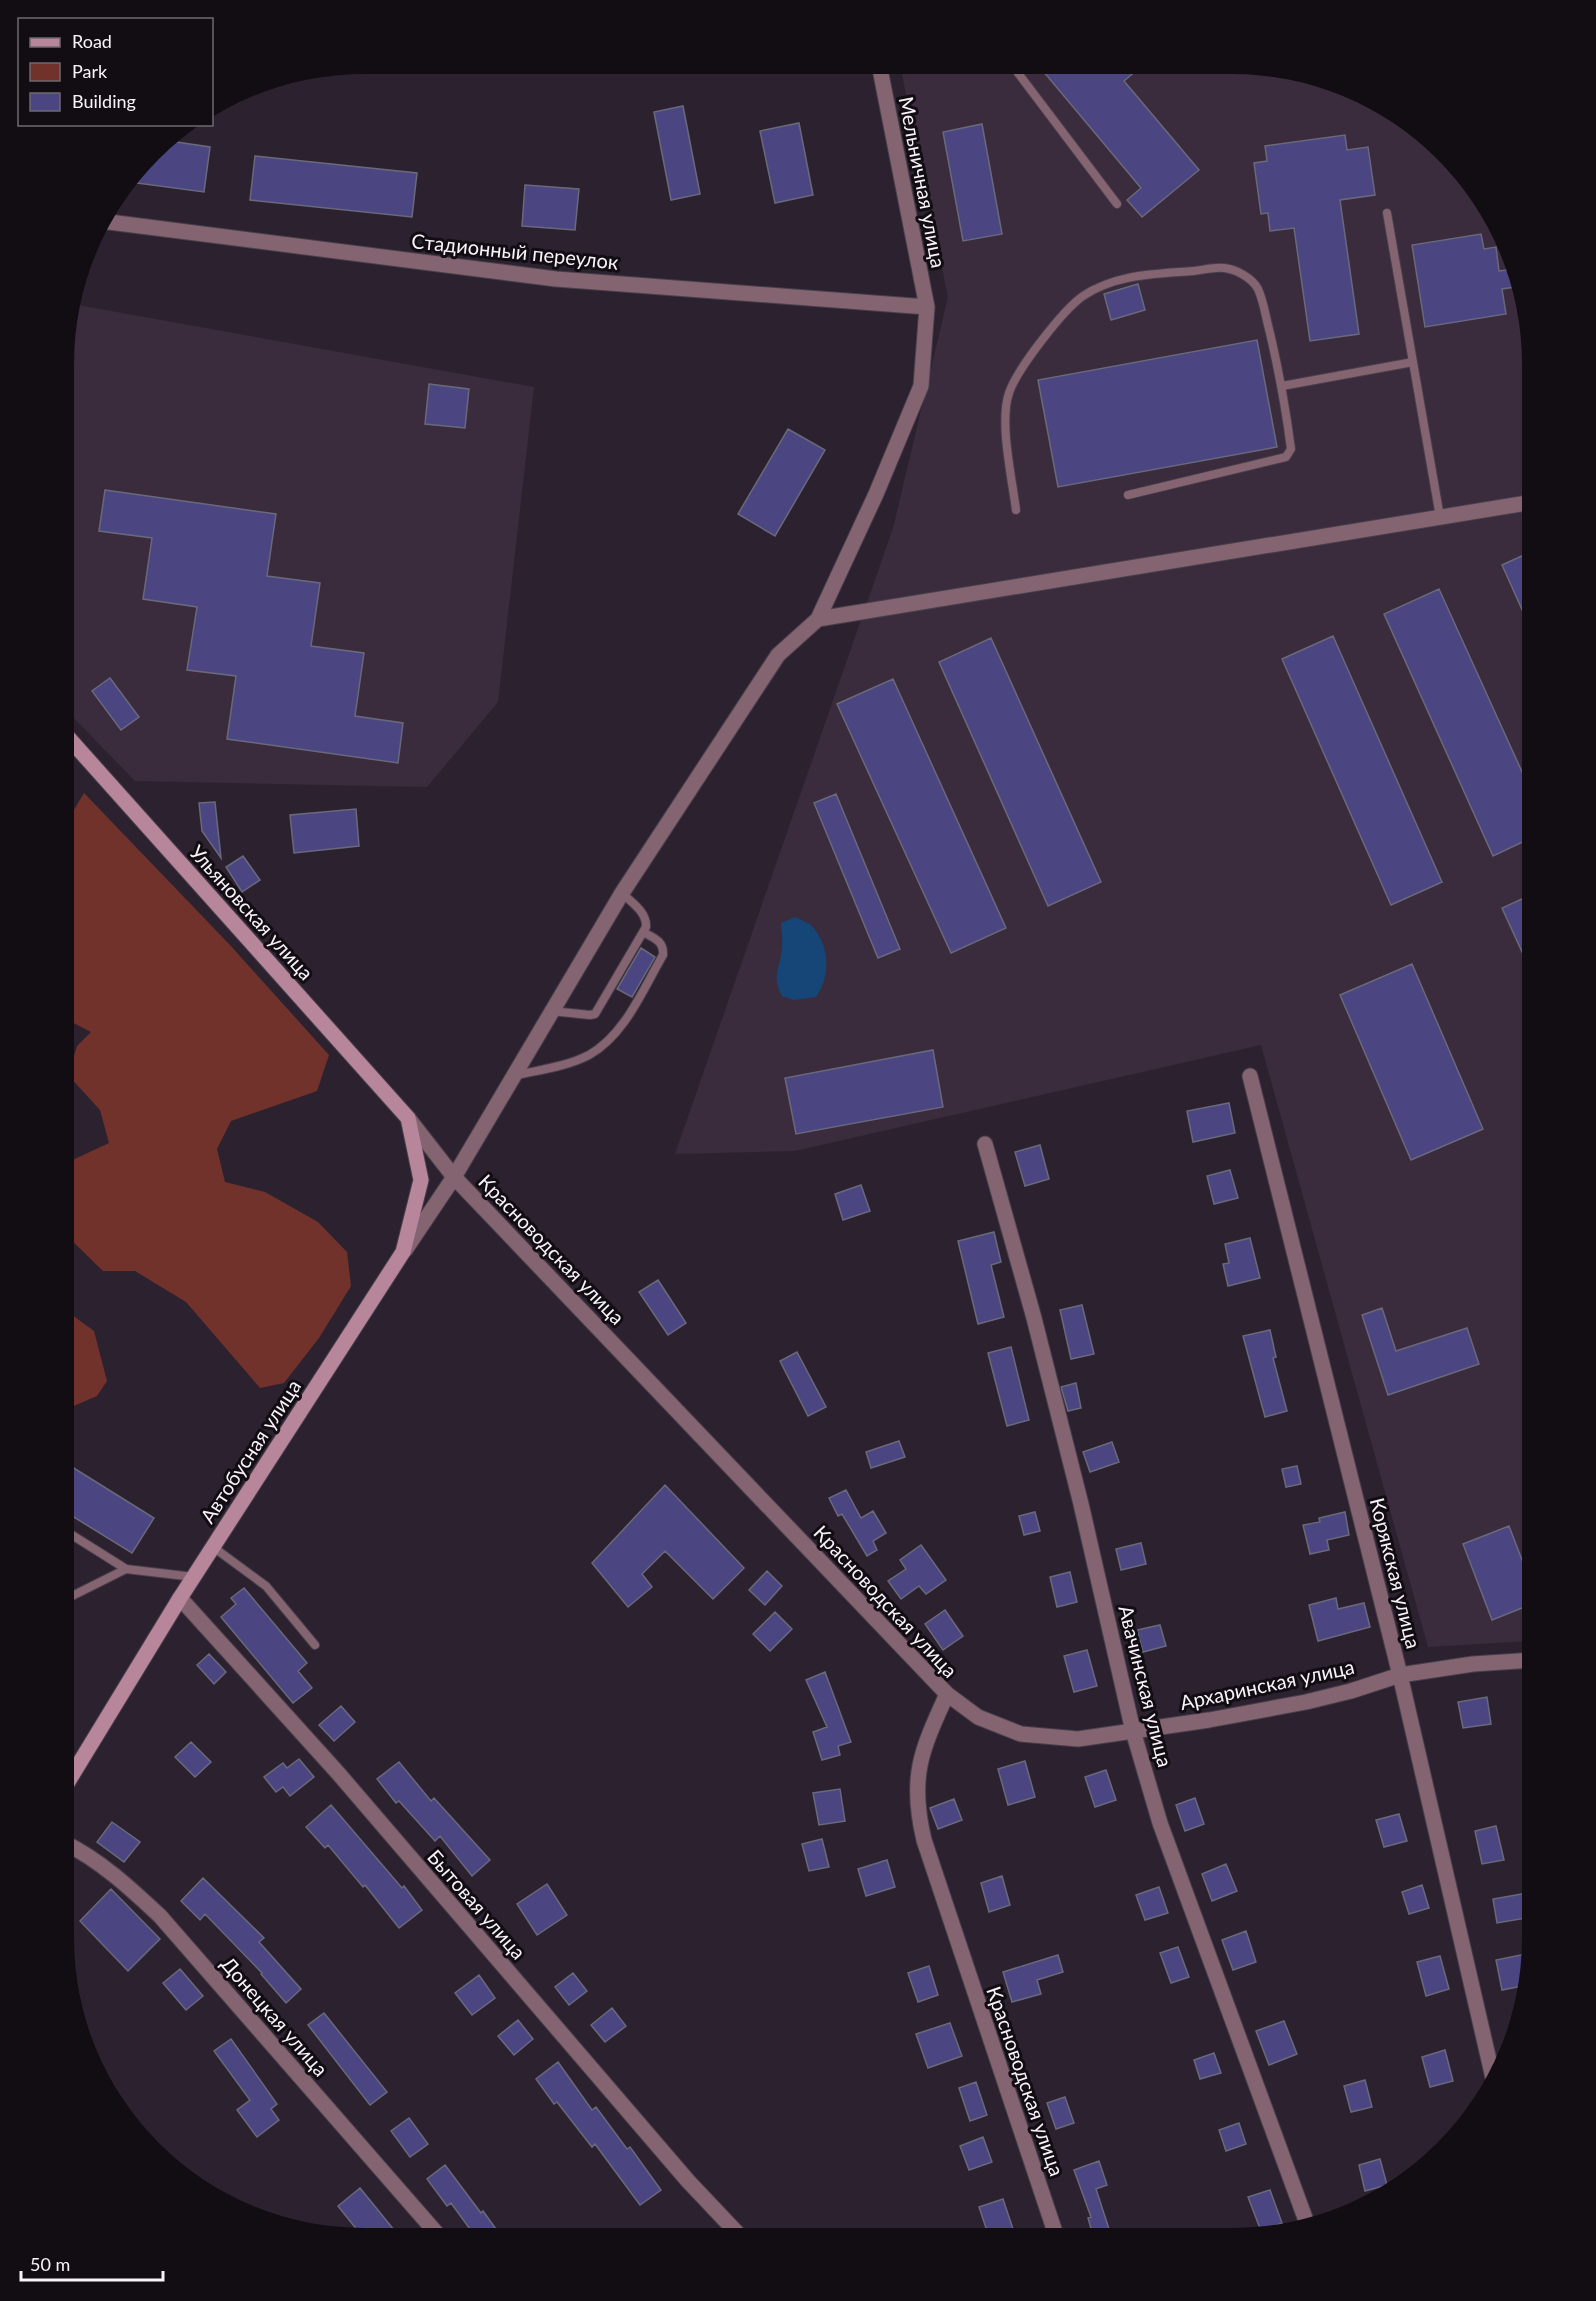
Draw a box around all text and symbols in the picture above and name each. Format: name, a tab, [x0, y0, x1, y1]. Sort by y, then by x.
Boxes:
legend	[18, 18, 213, 126]
text: Road	[72, 30, 112, 52]
text: Park	[72, 60, 108, 82]
text: Building	[72, 90, 136, 112]
street label: Мельничная улица	[895, 94, 951, 270]
street label: Стадионный переулок	[410, 228, 620, 274]
street label: Ульяновская улица	[185, 840, 319, 984]
street label: Красноводская улица	[474, 1169, 630, 1329]
street label: Автобусная улица	[195, 1375, 305, 1527]
street label: Корякская улица	[1366, 1495, 1426, 1651]
street label: Красноводская улица	[809, 1520, 963, 1682]
street label: Авачинская улица	[1114, 1603, 1178, 1769]
street label: Архаринская улица	[1178, 1654, 1356, 1714]
street label: Бытовая улица	[423, 1844, 531, 1964]
street label: Донецкая улица	[217, 1951, 333, 2081]
street label: Красноводская улица	[982, 1983, 1070, 2179]
scale bar	[21, 2244, 164, 2282]
text: 50 m	[30, 2253, 70, 2275]

